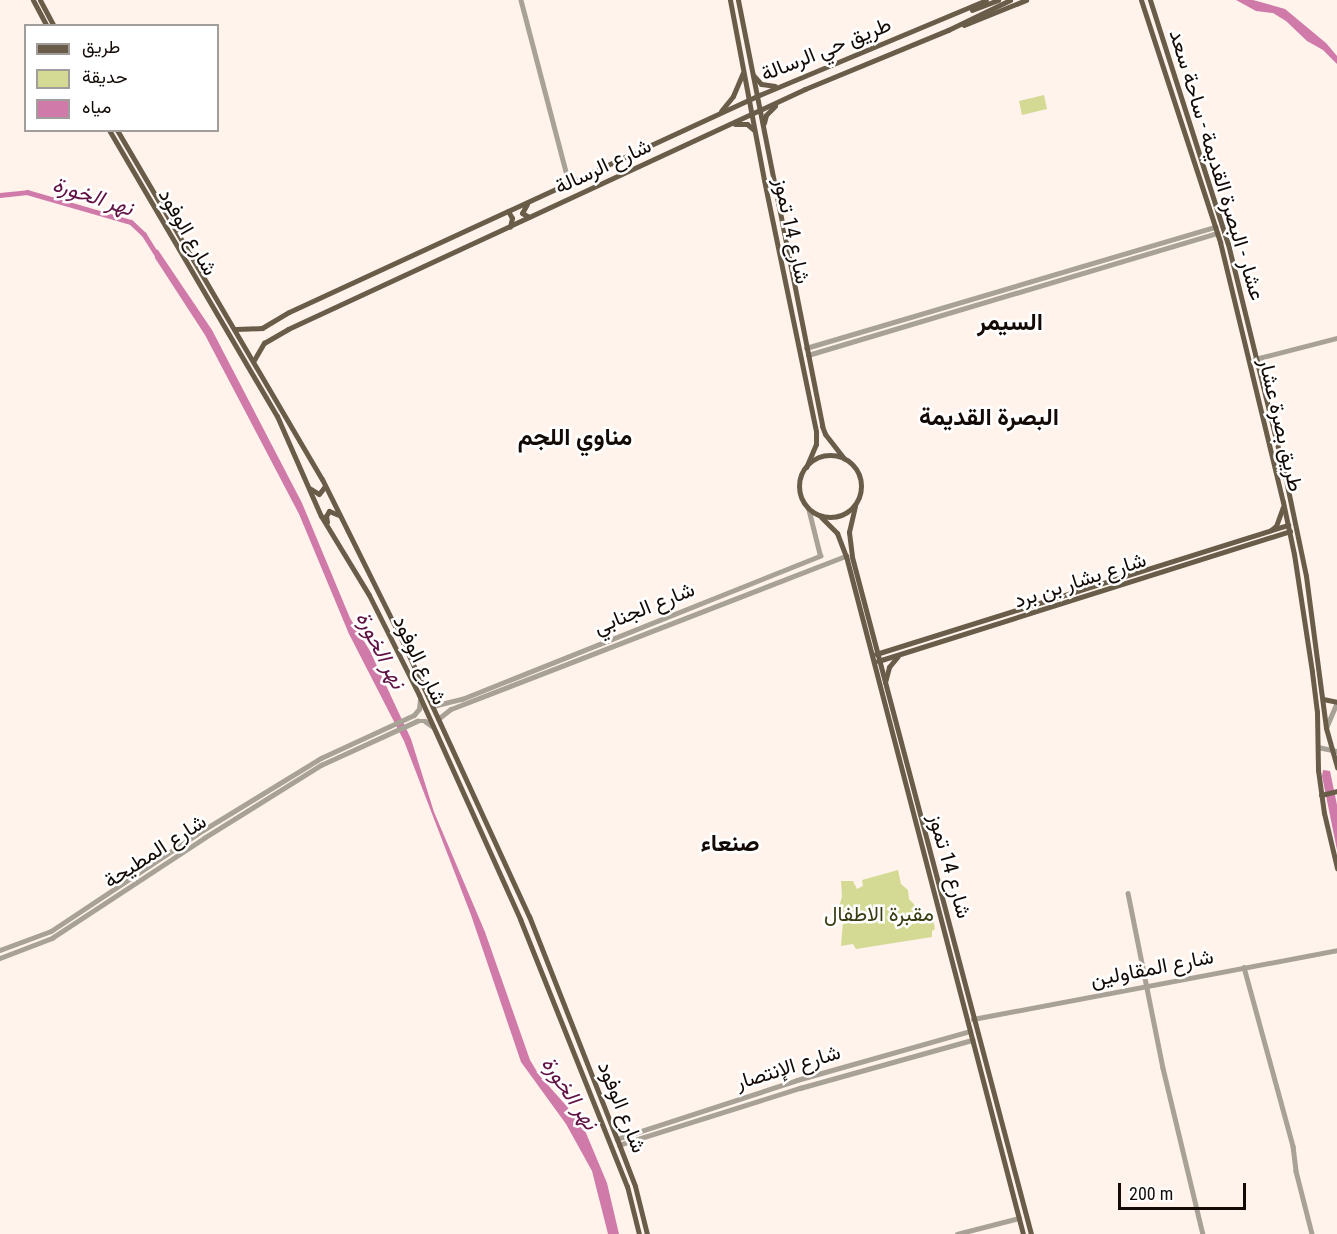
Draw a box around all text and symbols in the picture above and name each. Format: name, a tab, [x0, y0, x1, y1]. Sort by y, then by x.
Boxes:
street label: طريق حي الرسالة	[757, 11, 895, 87]
legend	[24, 24, 219, 132]
street label: عشار - البصرة القديمة - ساحة سعد	[1164, 26, 1270, 304]
text: طريق	[82, 36, 120, 57]
text: حديقة	[82, 66, 128, 87]
text: مياه	[82, 96, 111, 117]
street label: شارع الرسالة	[551, 133, 655, 199]
water label: نهر الخورة	[49, 171, 137, 221]
street label: شارع 14 تموز	[768, 176, 816, 286]
street label: شارع الوفود	[153, 184, 223, 280]
district label: السيمر	[977, 309, 1043, 337]
street label: طريق بصرة عشار	[1253, 356, 1309, 494]
district label: البصرة القديمة	[919, 404, 1059, 432]
district label: مناوي اللجم	[518, 424, 632, 452]
street label: شارع بشار بن برد	[1011, 547, 1149, 613]
street label: شارع الجنابي	[590, 576, 698, 640]
water label: نهر الخورة	[350, 607, 412, 693]
street label: شارع الوفود	[388, 611, 452, 709]
street label: شارع المطيحة	[99, 809, 211, 893]
street label: شارع 14 تموز	[923, 811, 977, 921]
district label: صنعاء	[700, 830, 760, 858]
park label: مقبرة الاطفال	[824, 901, 934, 927]
street label: شارع المقاولين	[1088, 944, 1216, 992]
street label: شارع الإنتصار	[733, 1039, 843, 1095]
water label: نهر الخورة	[536, 1051, 604, 1135]
street label: شارع الوفود	[592, 1058, 652, 1156]
scale bar	[1121, 1171, 1248, 1209]
text: 200 m	[1129, 1183, 1173, 1204]

